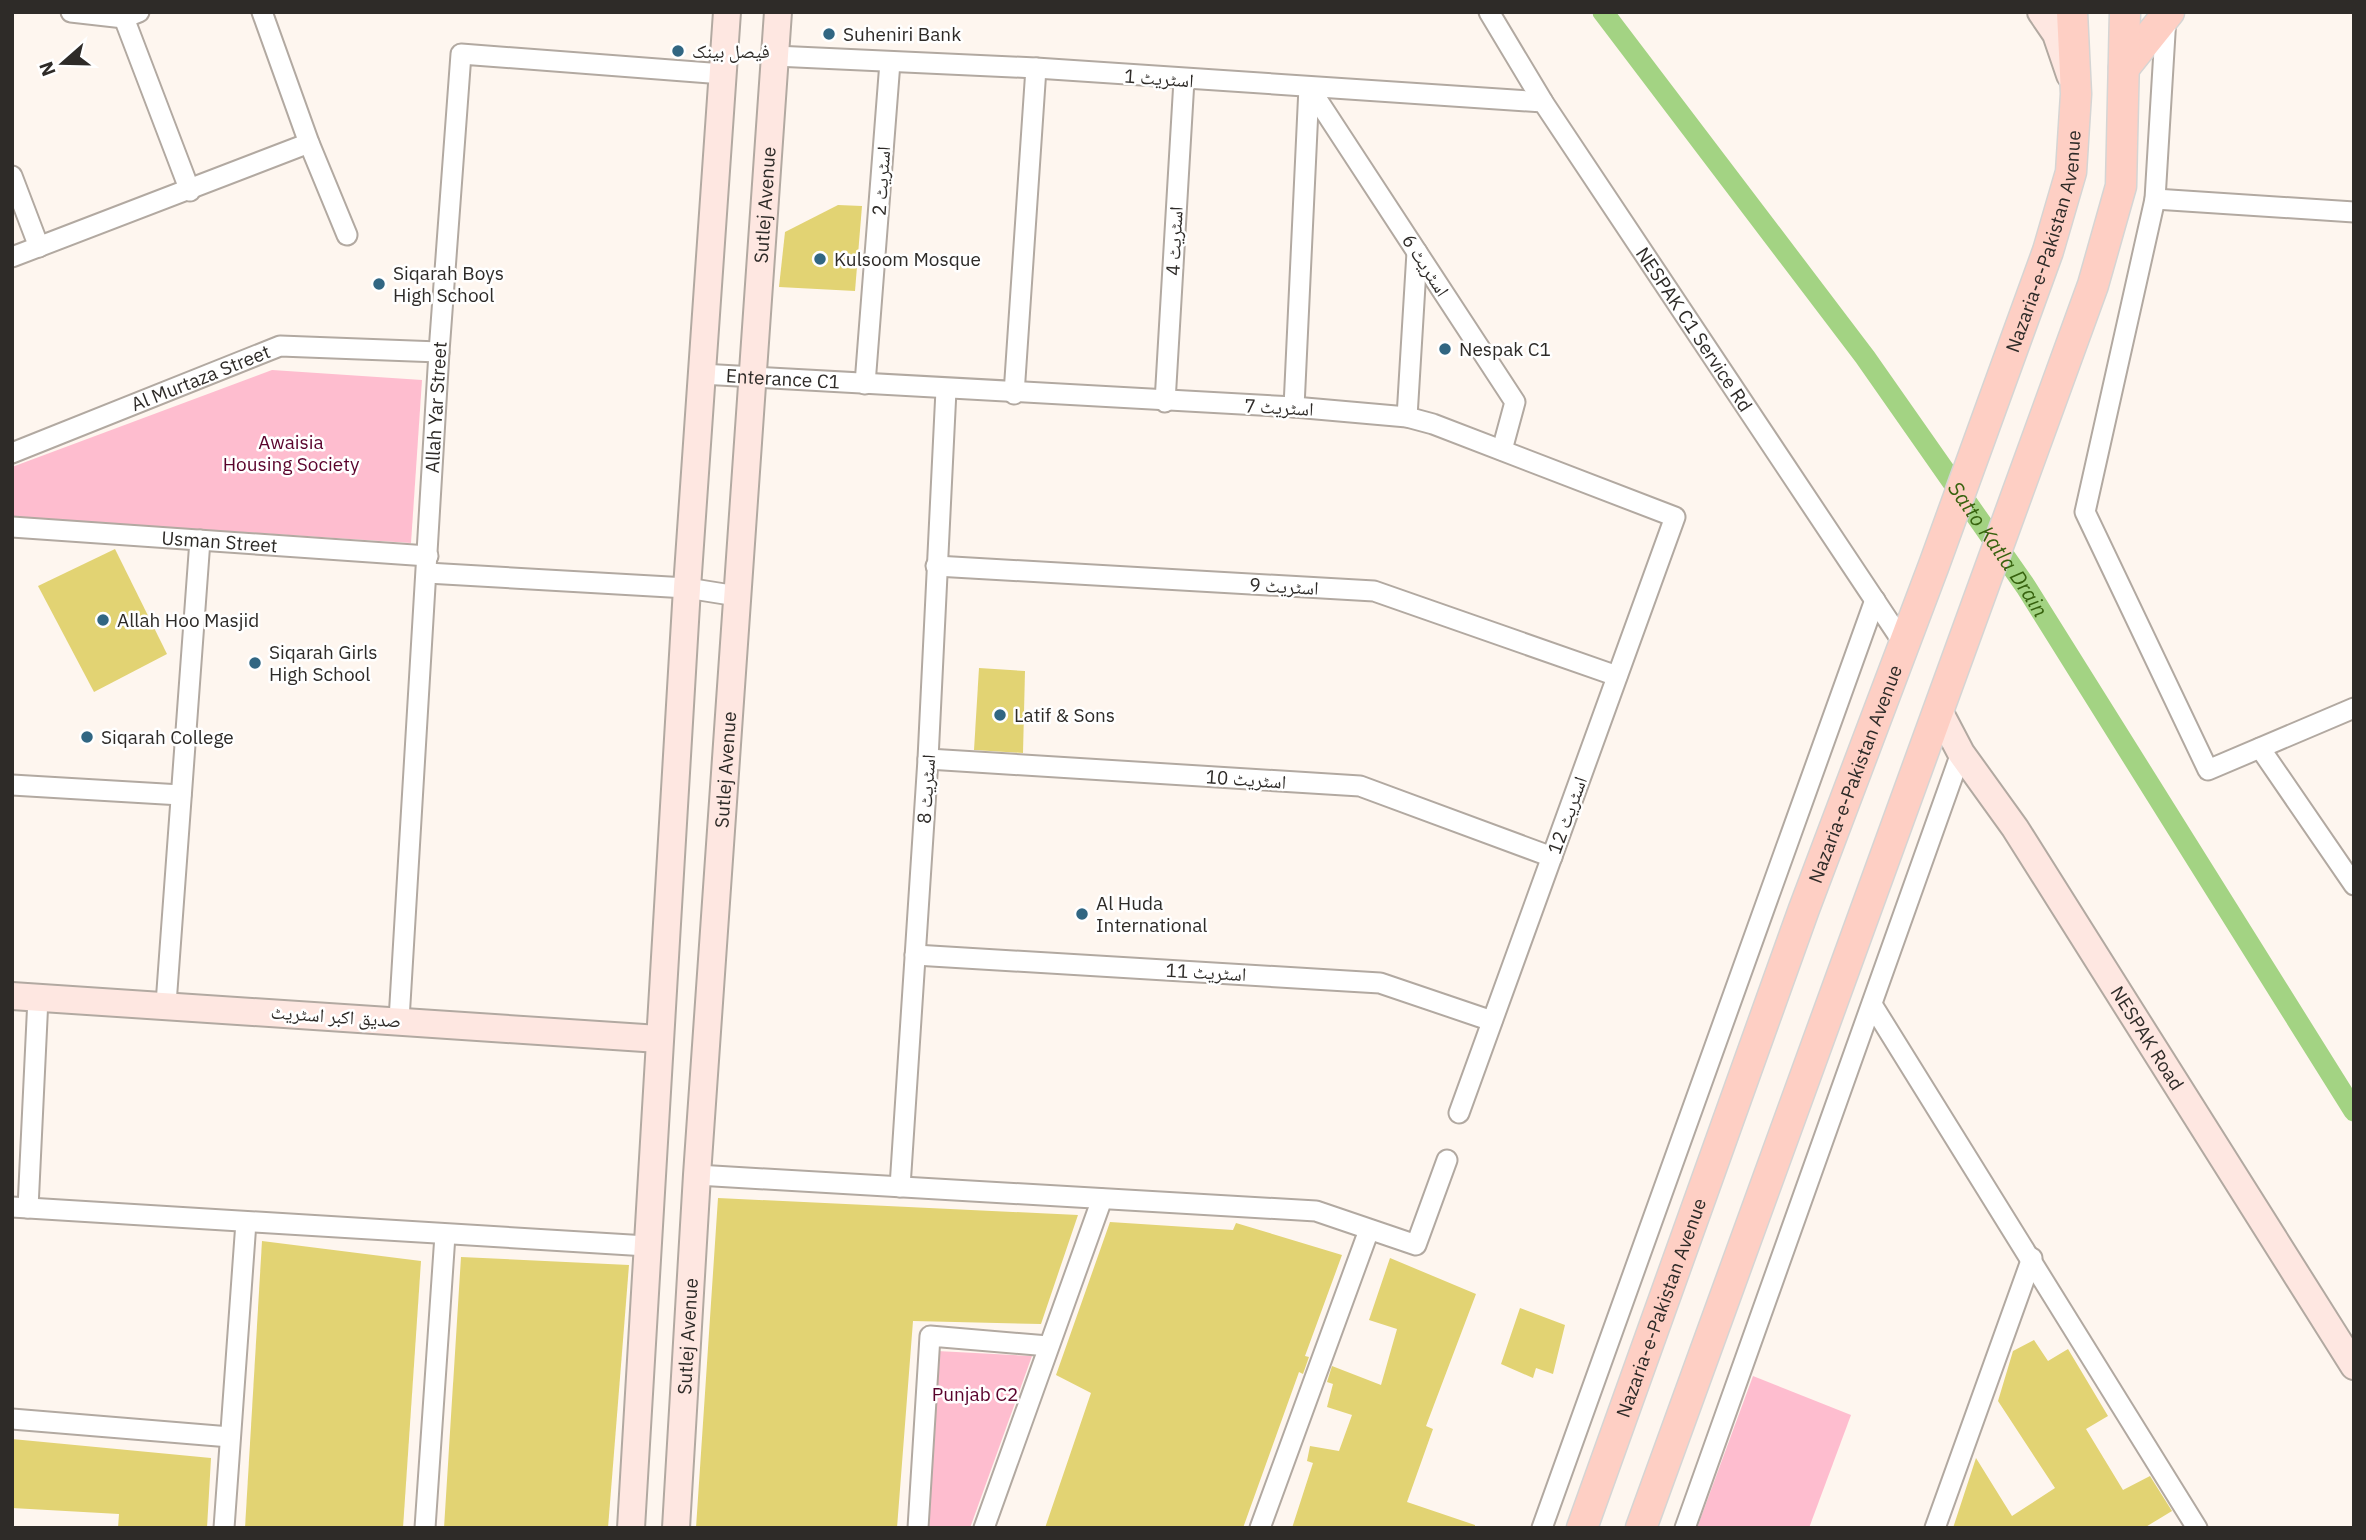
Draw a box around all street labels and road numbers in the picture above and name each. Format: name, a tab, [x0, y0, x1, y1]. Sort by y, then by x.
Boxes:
street label: اسٹریٹ 1	[1124, 64, 1194, 92]
street label: Nazaria-e-Pakistan Avenue	[2000, 129, 2086, 356]
street label: Sutlej Avenue	[749, 146, 781, 264]
street label: اسٹریٹ 2	[867, 146, 895, 216]
street label: اسٹریٹ 4	[1160, 206, 1188, 276]
street label: اسٹریٹ 6	[1397, 229, 1455, 301]
street label: NESPAK C1 Service Rd	[1631, 242, 1758, 416]
street label: Al Murtaza Street	[128, 339, 274, 416]
street label: Allah Yar Street	[420, 340, 452, 474]
street label: Enterance C1	[725, 363, 841, 394]
street label: اسٹریٹ 7	[1244, 393, 1314, 421]
street label: Usman Street	[161, 525, 278, 557]
street label: اسٹریٹ 9	[1249, 572, 1319, 600]
street label: Nazaria-e-Pakistan Avenue	[1803, 661, 1907, 886]
street label: Sutlej Avenue	[709, 710, 741, 829]
street label: اسٹریٹ 8	[912, 754, 940, 824]
street label: اسٹریٹ 10	[1205, 764, 1287, 794]
street label: اسٹریٹ 12	[1542, 773, 1592, 857]
street label: اسٹریٹ 11	[1165, 958, 1247, 986]
street label: NESPAK Road	[2106, 981, 2189, 1095]
street label: صدیق اکبر اسٹریٹ	[270, 999, 402, 1033]
street label: Nazaria-e-Pakistan Avenue	[1611, 1195, 1711, 1421]
street label: Sutlej Avenue	[672, 1277, 703, 1395]

